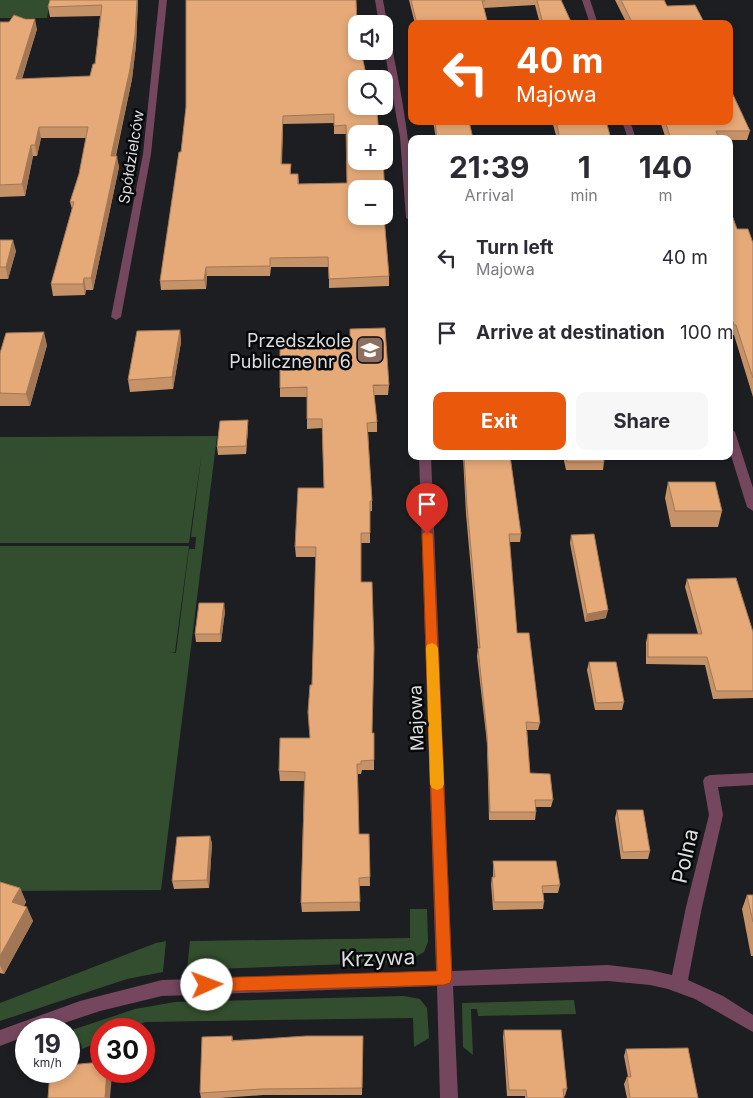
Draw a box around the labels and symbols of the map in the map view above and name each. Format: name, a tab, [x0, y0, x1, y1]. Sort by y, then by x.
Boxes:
street label: Spółdzielców	[114, 109, 148, 205]
place label: Przedszkole Publiczne nr 6	[229, 330, 351, 372]
school or university icon: Przedszkole Publiczne nr 6	[355, 335, 385, 365]
pin	[406, 483, 448, 534]
street label: Majowa	[404, 685, 428, 751]
street label: Polna	[667, 826, 703, 886]
street label: Krzywa	[340, 944, 416, 972]
position arrow	[180, 958, 232, 1010]
speed limit sign: 30	[90, 1018, 155, 1083]

